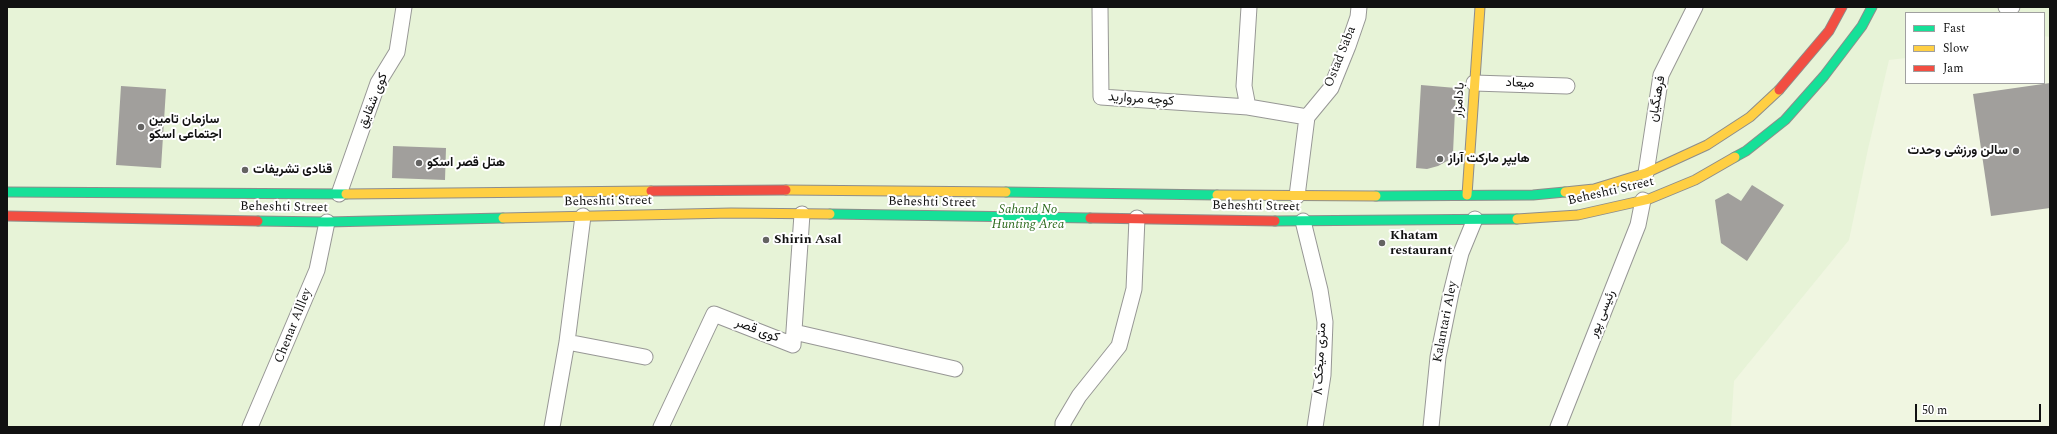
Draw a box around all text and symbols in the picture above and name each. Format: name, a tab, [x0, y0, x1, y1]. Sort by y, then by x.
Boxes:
legend	[1905, 12, 2045, 84]
text: Fast	[1943, 19, 1965, 38]
street label: Ostad Saba	[1322, 24, 1360, 90]
text: Slow	[1943, 39, 1968, 58]
text: Jam	[1943, 59, 1964, 78]
street label: کوی شقایق	[356, 71, 392, 131]
street label: فرهنگیان	[1646, 75, 1670, 123]
street label: میعاد	[1505, 76, 1535, 92]
street label: بادامزار	[1451, 82, 1469, 118]
street label: کوچه مروارید	[1107, 90, 1175, 110]
place label: سازمان تامین اجتماعی اسکو	[149, 112, 222, 143]
marker: سازمان تامین اجتماعی اسکو	[136, 122, 146, 132]
place label: سالن ورزشی وحدت	[1907, 143, 2008, 159]
marker: سالن ورزشی وحدت	[2011, 146, 2021, 156]
place label: هایپر مارکت آراز	[1448, 151, 1530, 167]
marker: هایپر مارکت آراز	[1435, 154, 1445, 164]
place label: هتل قصر اسکو	[427, 155, 505, 171]
marker: هتل قصر اسکو	[414, 158, 424, 168]
place label: قنادی تشریفات	[253, 162, 332, 178]
marker: قنادی تشریفات	[240, 165, 250, 175]
street label: Beheshti Street	[1566, 174, 1656, 210]
street label: Beheshti Street	[564, 193, 652, 211]
street label: Beheshti Street	[888, 194, 976, 212]
street label: Beheshti Street	[1212, 198, 1300, 216]
street label: Beheshti Street	[240, 199, 328, 217]
park label: Sahand No Hunting Area	[992, 202, 1064, 233]
place label: Khatam restaurant	[1390, 228, 1452, 259]
place label: Shirin Asal	[774, 232, 841, 248]
marker: Shirin Asal	[761, 235, 771, 245]
marker: Khatam restaurant	[1377, 238, 1387, 248]
street label: Kalantari Aley	[1430, 280, 1462, 364]
street label: Chenar Allley	[272, 286, 316, 366]
street label: رئیسی پور	[1586, 288, 1620, 340]
street label: کوی قصر	[733, 315, 781, 347]
street label: ۸ متری میخک	[1311, 322, 1331, 396]
scale bar	[1917, 396, 2043, 422]
text: 50 m	[1922, 401, 1947, 420]

